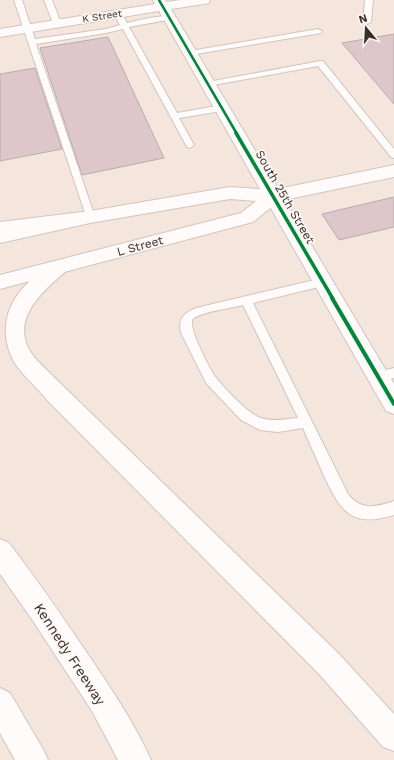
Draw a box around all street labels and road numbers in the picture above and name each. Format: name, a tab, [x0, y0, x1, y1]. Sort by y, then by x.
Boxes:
street label: K Street	[81, 7, 123, 25]
street label: South 25th Street	[253, 148, 317, 246]
street label: L Street	[115, 233, 165, 259]
street label: Kennedy Freeway	[31, 600, 109, 709]

